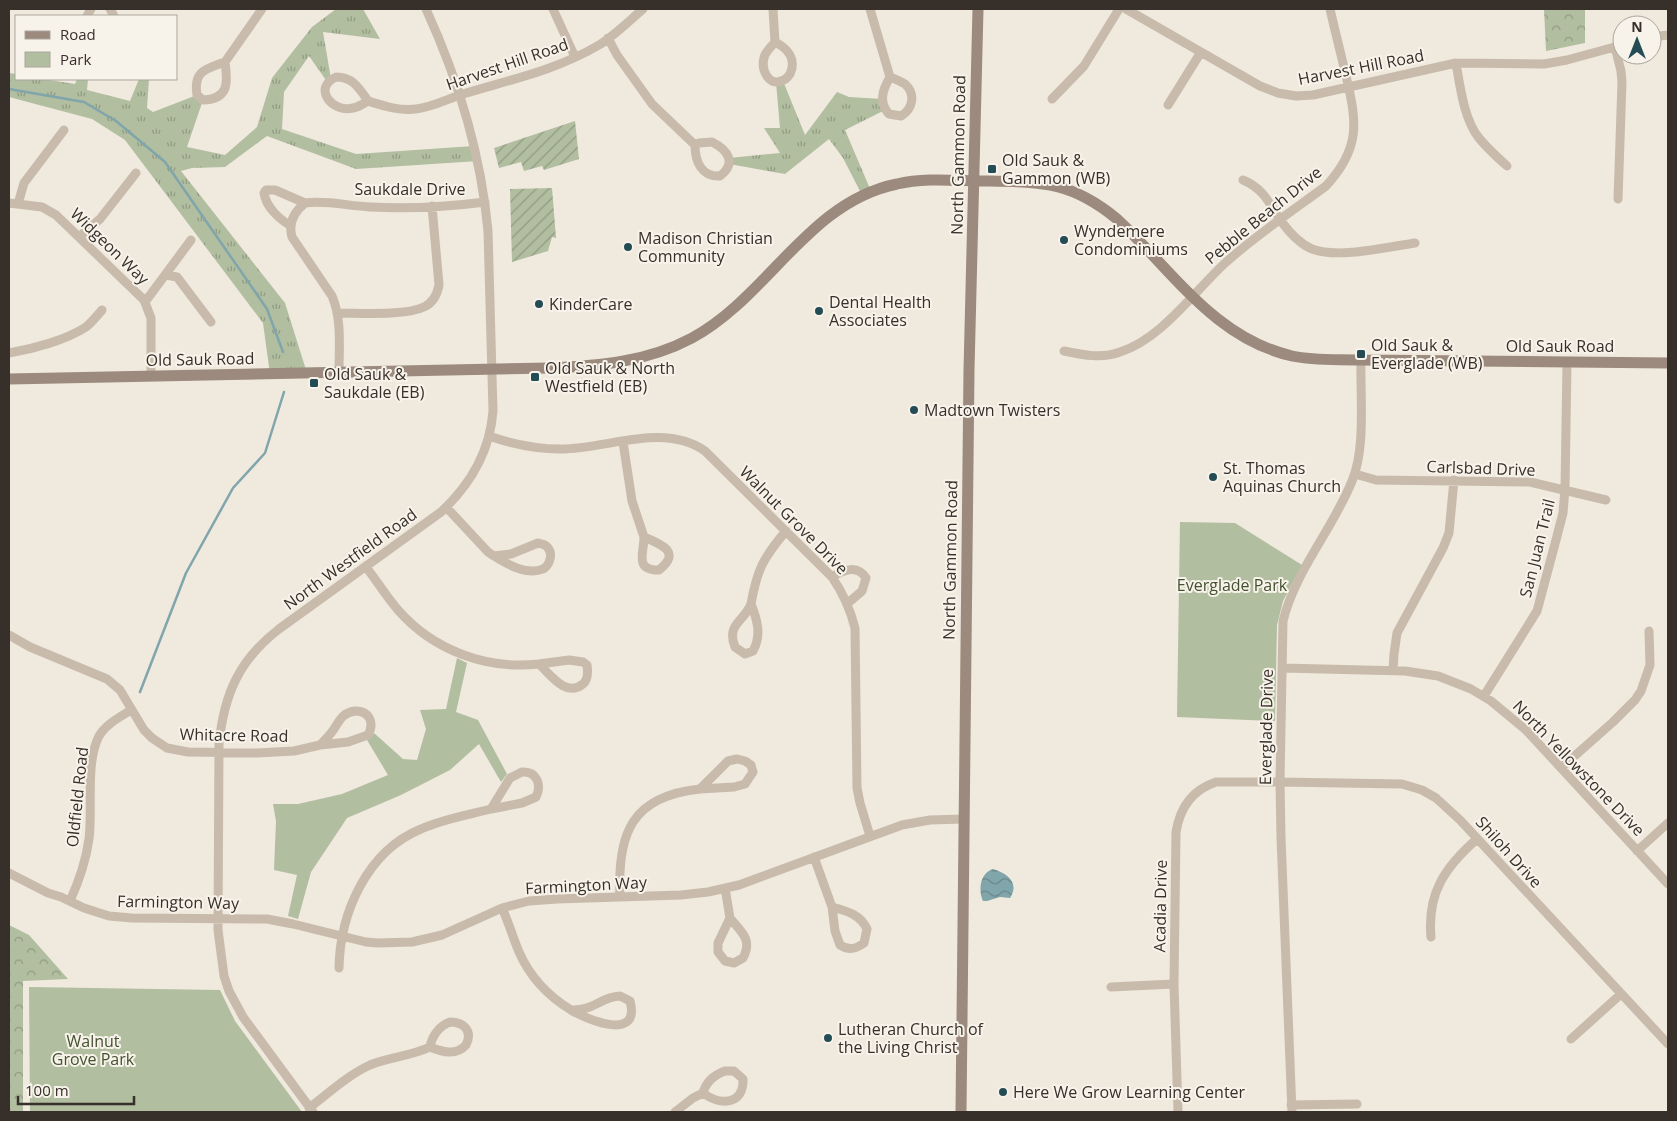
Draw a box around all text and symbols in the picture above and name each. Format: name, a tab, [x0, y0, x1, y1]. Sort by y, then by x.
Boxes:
legend	[15, 15, 178, 80]
north arrow	[1612, 15, 1662, 65]
text: N	[1631, 17, 1643, 36]
text: Road	[60, 24, 96, 44]
street label: Harvest Hill Road	[443, 33, 571, 95]
street label: Harvest Hill Road	[1296, 44, 1426, 90]
text: Park	[60, 49, 91, 69]
street label: North Gammon Road	[946, 75, 970, 235]
place label: Old Sauk & Gammon (WB)	[1002, 149, 1111, 189]
street label: Pebble Beach Drive	[1200, 161, 1326, 269]
marker: Old Sauk & Gammon (WB)	[986, 163, 998, 175]
street label: Saukdale Drive	[355, 178, 465, 200]
street label: Widgeon Way	[66, 203, 155, 290]
place label: Wyndemere Condominiums	[1074, 220, 1188, 260]
place label: Madison Christian Community	[638, 227, 773, 267]
marker: Wyndemere Condominiums	[1058, 234, 1070, 246]
marker: Madison Christian Community	[622, 241, 634, 253]
place label: Dental Health Associates	[829, 291, 931, 331]
place label: KinderCare	[549, 293, 632, 315]
marker: KinderCare	[533, 298, 545, 310]
marker: Dental Health Associates	[813, 305, 825, 317]
place label: Old Sauk & Everglade (WB)	[1371, 334, 1483, 374]
street label: Old Sauk Road	[1506, 335, 1614, 357]
street label: Old Sauk Road	[145, 347, 255, 371]
marker: Old Sauk & Everglade (WB)	[1355, 348, 1367, 360]
place label: Old Sauk & North Westfield (EB)	[545, 357, 675, 397]
place label: Old Sauk & Saukdale (EB)	[324, 363, 425, 403]
marker: Old Sauk & North Westfield (EB)	[529, 371, 541, 383]
marker: Old Sauk & Saukdale (EB)	[308, 377, 320, 389]
place label: Madtown Twisters	[924, 399, 1061, 421]
marker: Madtown Twisters	[908, 404, 920, 416]
street label: Carlsbad Drive	[1426, 455, 1536, 481]
place label: St. Thomas Aquinas Church	[1223, 457, 1341, 497]
street label: Walnut Grove Drive	[735, 461, 853, 579]
marker: St. Thomas Aquinas Church	[1207, 471, 1219, 483]
street label: North Gammon Road	[938, 480, 962, 640]
street label: San Juan Trail	[1514, 496, 1560, 600]
street label: North Westfield Road	[279, 503, 421, 615]
park label: Everglade Park	[1177, 574, 1288, 596]
street label: Everglade Drive	[1254, 669, 1278, 785]
street label: North Yellowstone Drive	[1508, 695, 1650, 841]
street label: Whitacre Road	[179, 723, 289, 747]
street label: Oldfield Road	[61, 746, 93, 848]
street label: Shiloh Drive	[1471, 811, 1547, 893]
street label: Acadia Drive	[1148, 859, 1172, 953]
street label: Farmington Way	[525, 871, 648, 899]
street label: Farmington Way	[117, 890, 240, 914]
place label: Lutheran Church of the Living Christ	[838, 1018, 985, 1058]
park label: Walnut Grove Park	[52, 1030, 135, 1070]
marker: Lutheran Church of the Living Christ	[822, 1032, 834, 1044]
scale bar	[18, 1074, 134, 1106]
text: 100 m	[25, 1080, 69, 1100]
place label: Here We Grow Learning Center	[1013, 1081, 1246, 1103]
marker: Here We Grow Learning Center	[997, 1086, 1009, 1098]

